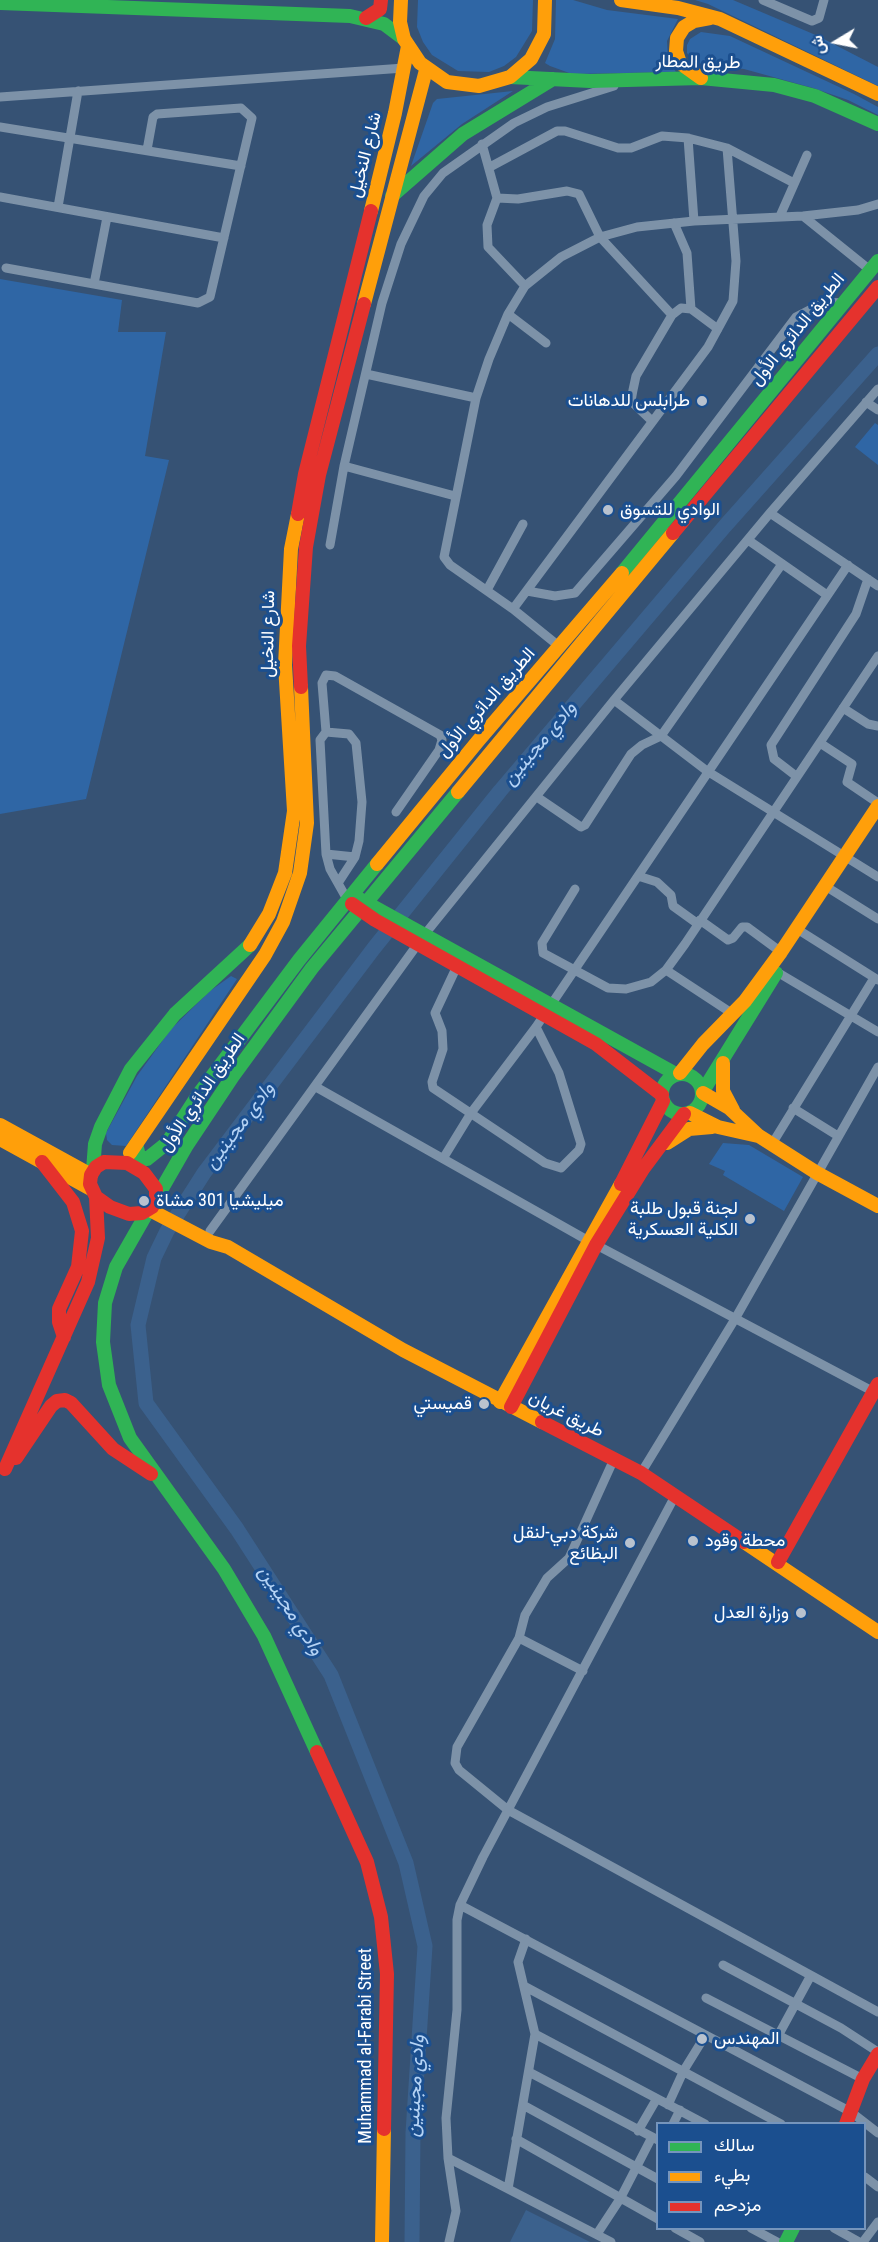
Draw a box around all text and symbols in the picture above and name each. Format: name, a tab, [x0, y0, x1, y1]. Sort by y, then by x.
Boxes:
north arrow	[806, 12, 866, 72]
text: ش	[807, 34, 829, 56]
street label: طريق المطار	[655, 51, 741, 75]
street label: شارع النخيل	[345, 110, 387, 200]
street label: الطريق الدائري الأول	[746, 269, 850, 391]
place label: طرابلس للدهانات	[568, 390, 690, 412]
marker: طرابلس للدهانات	[695, 394, 709, 408]
place label: الوادي للتسوق	[620, 499, 720, 521]
marker: الوادي للتسوق	[601, 503, 615, 517]
street label: شارع النخيل	[257, 590, 281, 678]
street label: الطريق الدائري الأول	[433, 644, 541, 762]
water label: وادي مجينين	[498, 697, 582, 791]
street label: الطريق الدائري الأول	[155, 1030, 251, 1156]
water label: وادي مجينين	[200, 1078, 280, 1174]
place label: ميليشيا 301 مشاة	[156, 1190, 284, 1212]
marker: ميليشيا 301 مشاة	[137, 1194, 151, 1208]
place label: لجنة قبول طلبة الكلية العسكرية	[628, 1198, 738, 1240]
marker: لجنة قبول طلبة الكلية العسكرية	[743, 1212, 757, 1226]
street label: طريق غريان	[525, 1387, 607, 1443]
place label: قميستي	[414, 1393, 472, 1415]
marker: قميستي	[477, 1397, 491, 1411]
place label: شركة دبي-لنقل البظائع	[513, 1522, 618, 1564]
place label: محطة وقود	[705, 1530, 785, 1552]
marker: محطة وقود	[686, 1534, 700, 1548]
marker: شركة دبي-لنقل البظائع	[623, 1536, 637, 1550]
water label: وادي مجينين	[252, 1562, 328, 1660]
place label: وزارة العدل	[714, 1602, 789, 1624]
marker: وزارة العدل	[794, 1606, 808, 1620]
street label: Muhammad al-Farabi Street	[355, 1948, 377, 2144]
place label: المهندس	[714, 2028, 780, 2050]
marker: المهندس	[695, 2032, 709, 2046]
water label: وادي مجينين	[401, 2034, 431, 2138]
legend	[656, 2122, 866, 2230]
text: سالك	[714, 2134, 754, 2155]
text: بطيء	[714, 2164, 750, 2185]
text: مزدحم	[714, 2194, 761, 2215]

